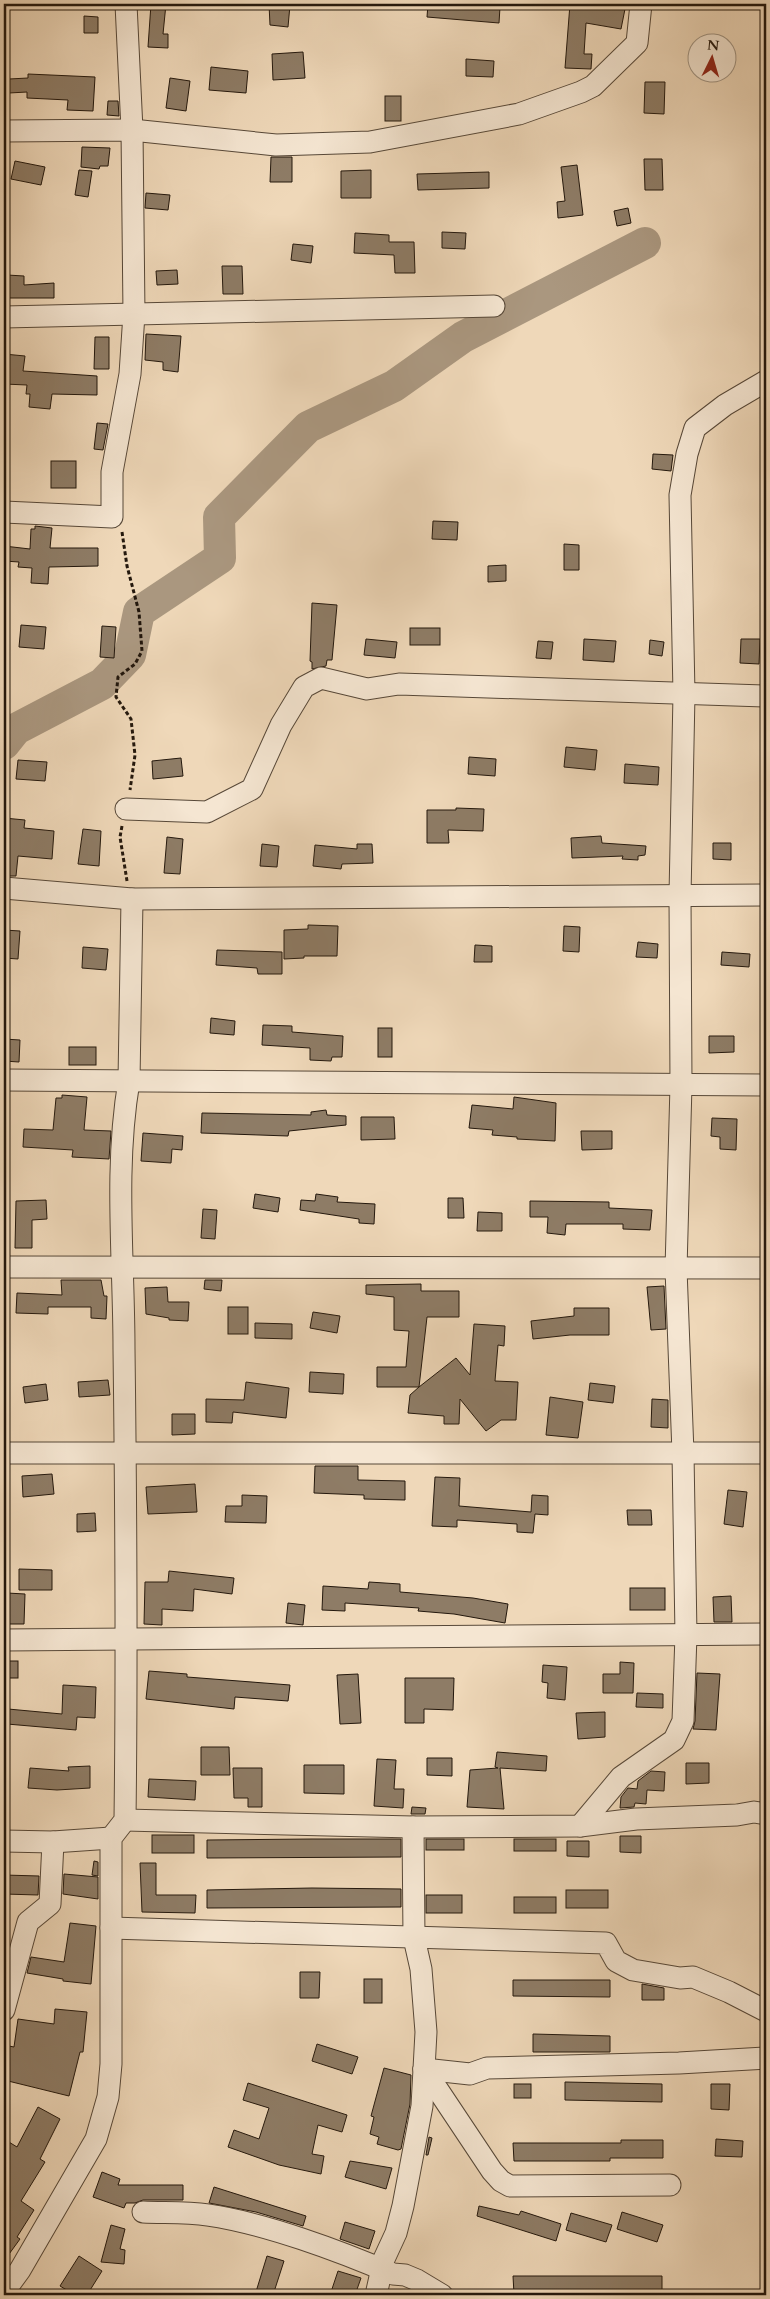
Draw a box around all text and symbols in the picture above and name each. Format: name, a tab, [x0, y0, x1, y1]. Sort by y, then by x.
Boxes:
north arrow	[688, 32, 738, 82]
text: N	[706, 36, 720, 56]

